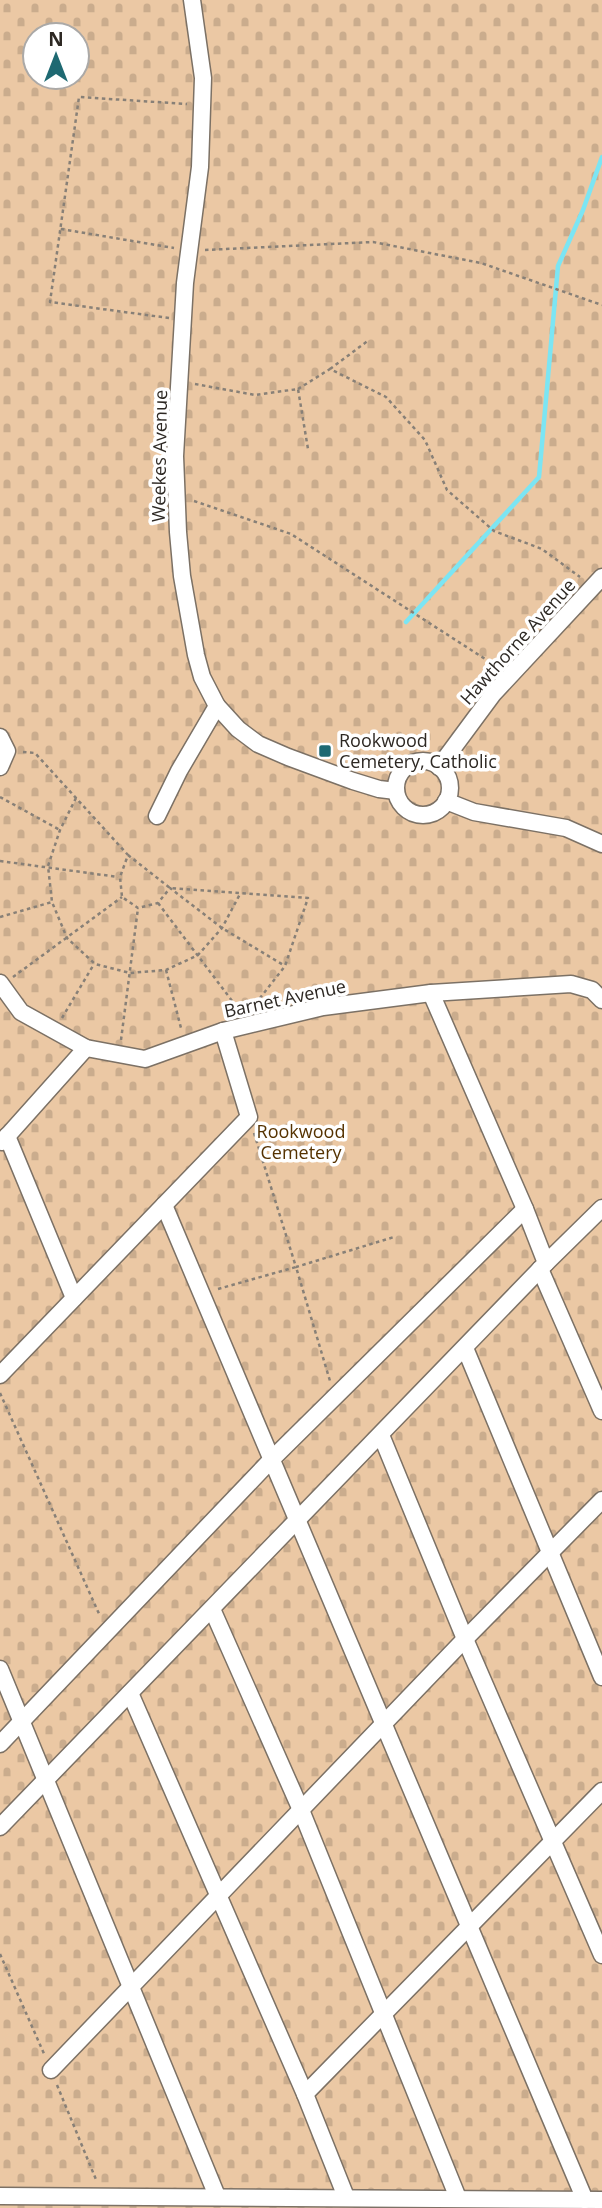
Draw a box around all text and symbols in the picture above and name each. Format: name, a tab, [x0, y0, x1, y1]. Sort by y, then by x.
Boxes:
north arrow	[21, 21, 91, 91]
text: N	[48, 26, 64, 52]
street label: Weekes Avenue	[146, 390, 172, 522]
street label: Hawthorne Avenue	[454, 573, 580, 709]
place label: Rookwood Cemetery, Catholic	[339, 728, 497, 773]
marker: Rookwood Cemetery, Catholic	[317, 743, 333, 759]
street label: Barnet Avenue	[222, 973, 348, 1023]
park label: Rookwood Cemetery	[257, 1119, 345, 1164]

